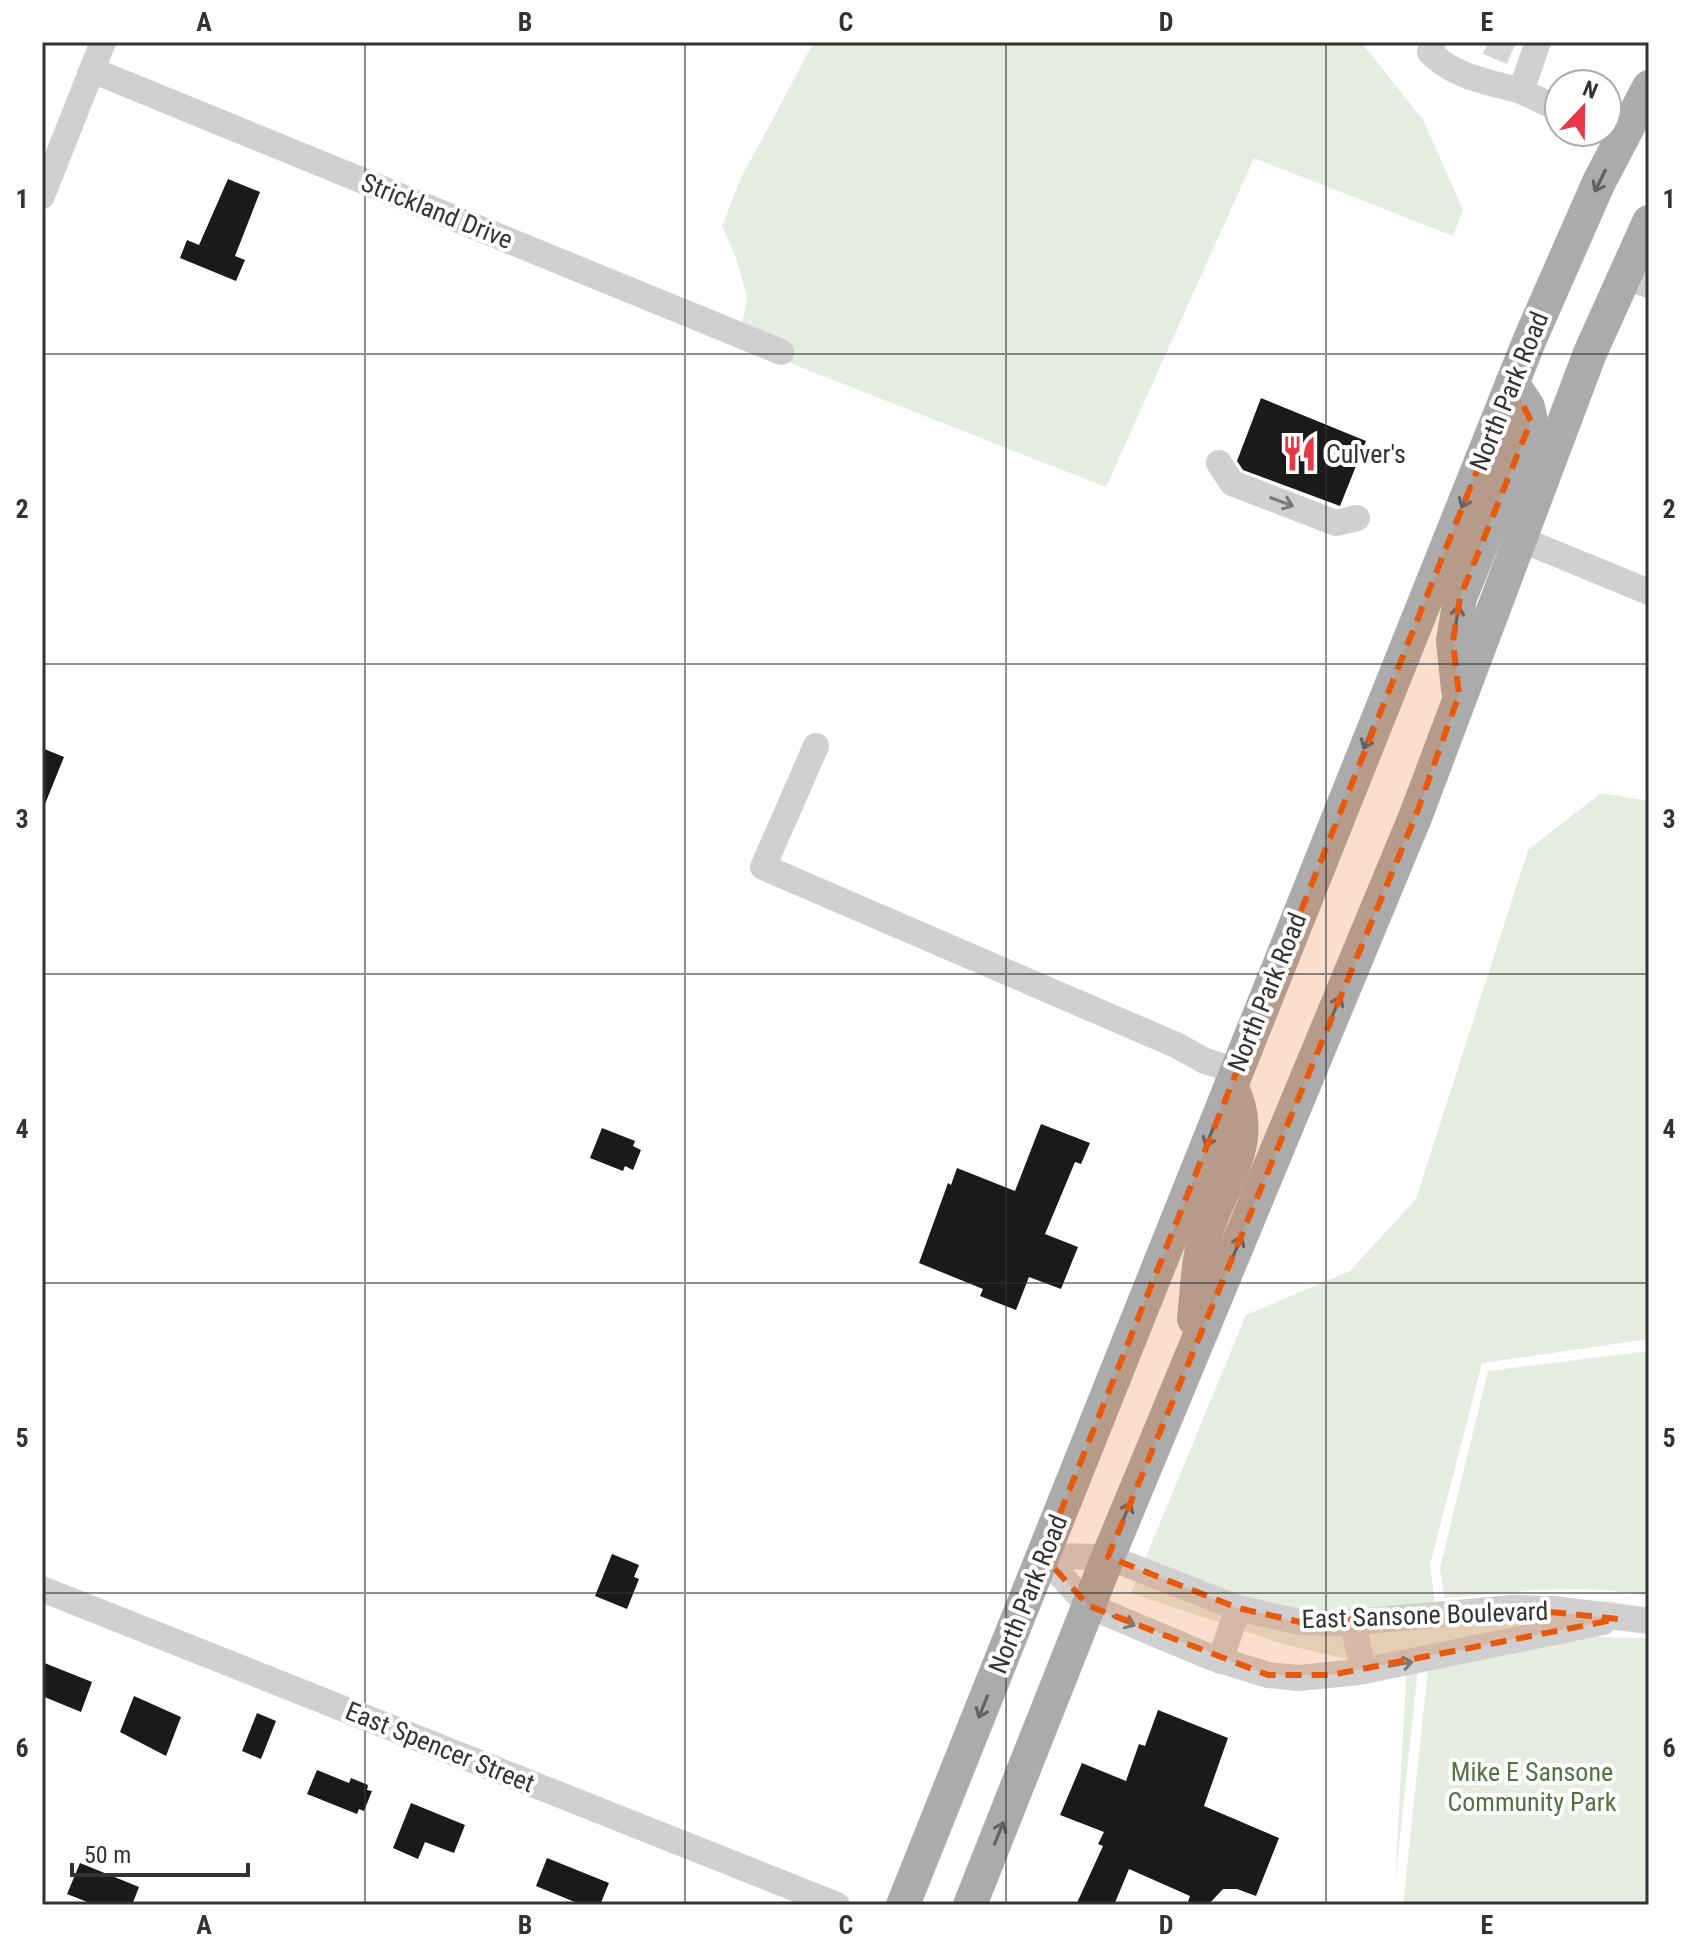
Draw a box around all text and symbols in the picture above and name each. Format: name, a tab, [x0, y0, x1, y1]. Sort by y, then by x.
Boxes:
text: A	[196, 7, 212, 37]
text: B	[518, 7, 532, 37]
text: C	[839, 7, 854, 37]
text: D	[1159, 7, 1173, 37]
text: E	[1481, 7, 1494, 37]
north arrow	[1543, 68, 1623, 148]
text: N	[1579, 76, 1601, 104]
street label: Strickland Drive	[357, 167, 517, 255]
one-way arrow	[1592, 168, 1607, 192]
text: 1	[15, 184, 29, 214]
text: 1	[1662, 184, 1676, 214]
street label: North Park Road	[1464, 307, 1554, 475]
restaurant icon: Culver's	[1281, 435, 1319, 473]
place label: Culver's	[1326, 439, 1406, 469]
one-way arrow	[1457, 484, 1472, 509]
text: 2	[15, 494, 29, 524]
text: 2	[1662, 494, 1676, 524]
one-way arrow	[1269, 496, 1294, 510]
one-way arrow	[1450, 605, 1465, 630]
one-way arrow	[1360, 725, 1374, 750]
text: 3	[15, 804, 29, 834]
text: 3	[1662, 804, 1676, 834]
street label: North Park Road	[1222, 908, 1312, 1076]
one-way arrow	[1330, 995, 1345, 1020]
text: 4	[15, 1114, 29, 1144]
text: 4	[1662, 1114, 1676, 1144]
one-way arrow	[1202, 1123, 1216, 1148]
one-way arrow	[1230, 1235, 1245, 1260]
text: 5	[15, 1423, 29, 1453]
text: 5	[1662, 1423, 1676, 1453]
one-way arrow	[1120, 1501, 1134, 1526]
street label: North Park Road	[983, 1510, 1073, 1678]
street label: East Sansone Boulevard	[1301, 1596, 1549, 1634]
one-way arrow	[1111, 1615, 1136, 1629]
one-way arrow	[1388, 1656, 1413, 1671]
one-way arrow	[974, 1694, 989, 1719]
street label: East Spencer Street	[341, 1695, 539, 1799]
text: 6	[15, 1733, 29, 1763]
text: 6	[1662, 1733, 1676, 1763]
park label: Mike E Sansone Community Park	[1448, 1757, 1617, 1817]
one-way arrow	[993, 1821, 1007, 1846]
scale bar	[72, 1827, 248, 1877]
text: 50 m	[84, 1841, 131, 1869]
text: A	[196, 1910, 212, 1940]
text: B	[518, 1910, 532, 1940]
text: C	[839, 1910, 854, 1940]
text: D	[1159, 1910, 1173, 1940]
text: E	[1481, 1910, 1494, 1940]

